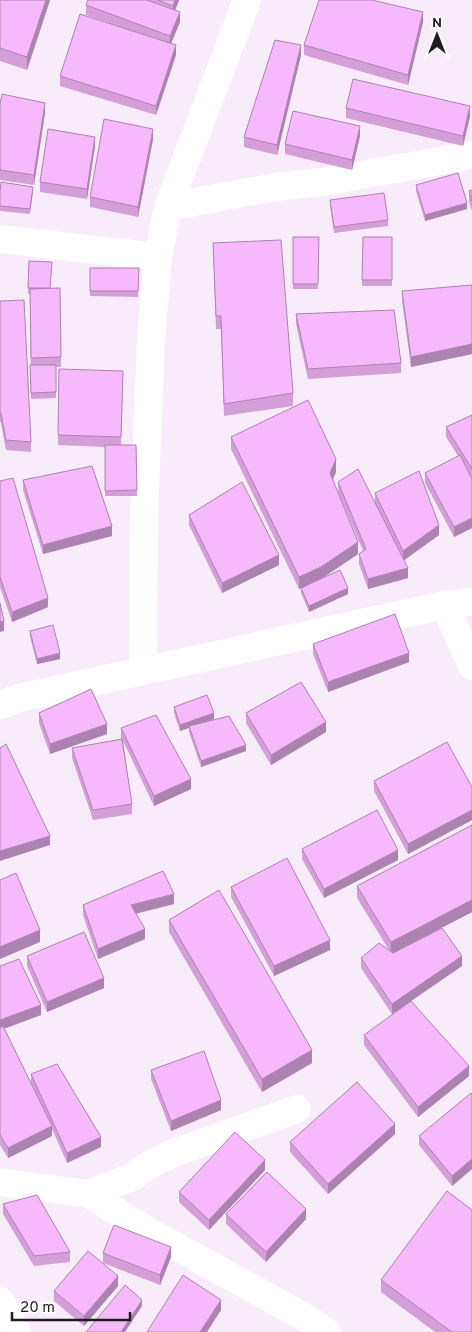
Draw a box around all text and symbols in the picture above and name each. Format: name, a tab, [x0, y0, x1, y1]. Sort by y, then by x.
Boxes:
north arrow	[412, 10, 462, 60]
text: N	[432, 15, 442, 32]
scale bar	[12, 1290, 130, 1322]
text: 20 m	[20, 1299, 55, 1318]

